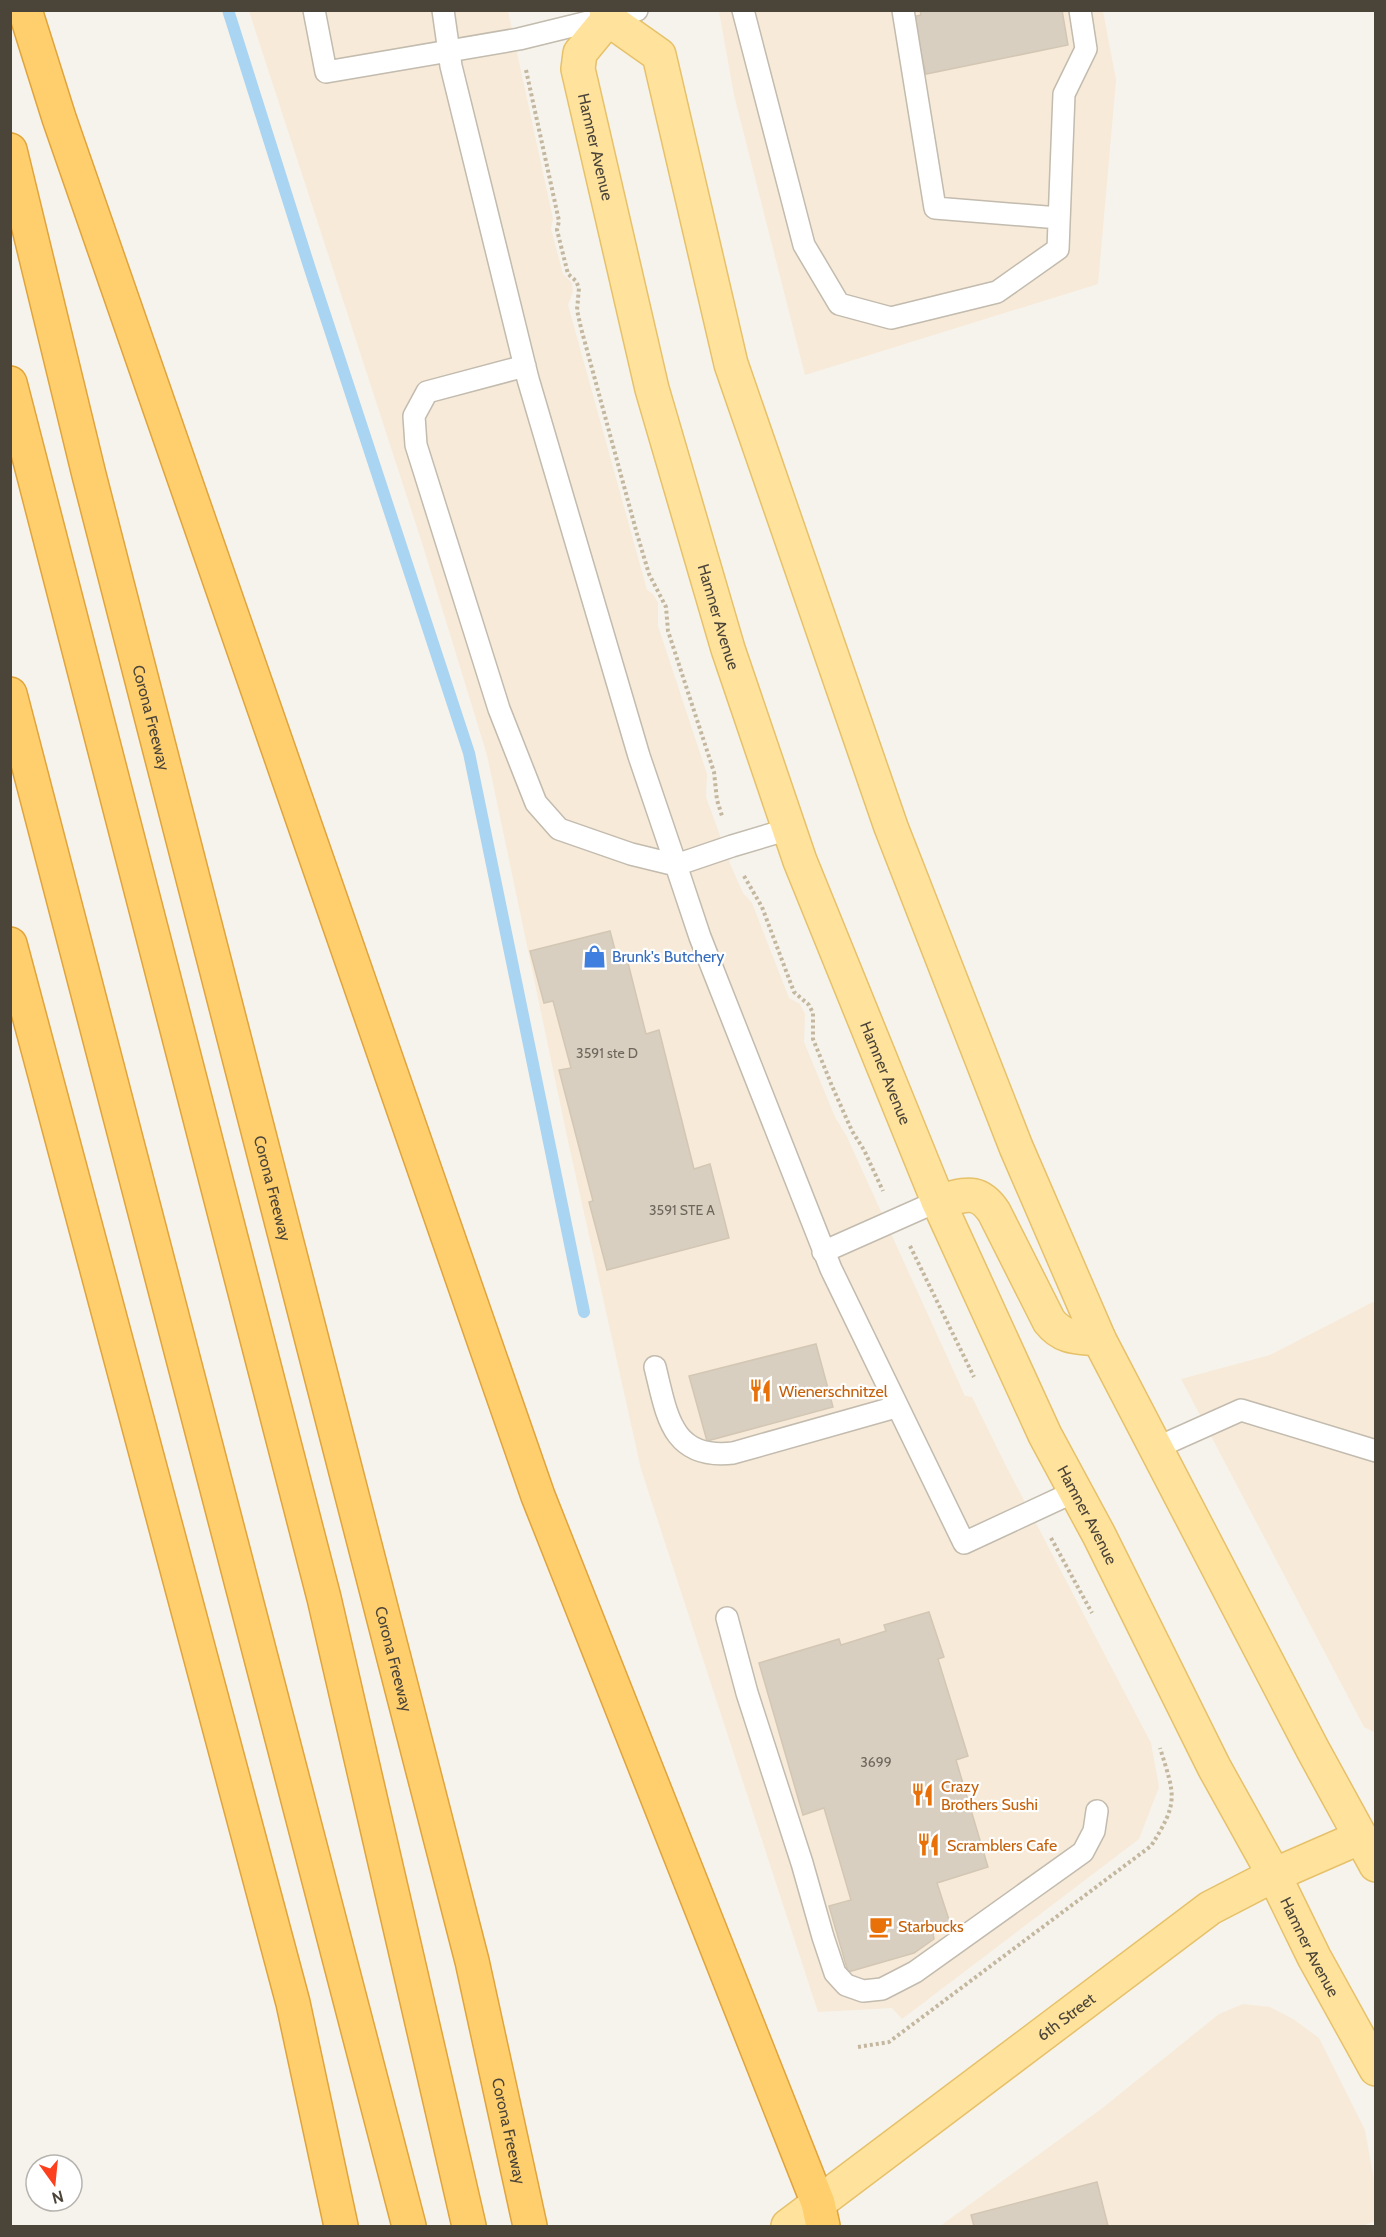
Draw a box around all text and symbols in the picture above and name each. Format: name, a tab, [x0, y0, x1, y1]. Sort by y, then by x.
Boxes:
street label: Hamner Avenue	[574, 91, 618, 202]
street label: Hamner Avenue	[694, 562, 744, 672]
street label: Corona Freeway	[129, 663, 174, 772]
shop icon: Brunk's Butchery	[581, 943, 607, 969]
place label: Brunk's Butchery	[612, 947, 724, 966]
street label: Hamner Avenue	[857, 1019, 915, 1127]
house number: 3591 ste D	[576, 1044, 638, 1062]
street label: Corona Freeway	[250, 1133, 296, 1243]
house number: 3591 STE A	[649, 1201, 715, 1219]
restaurant icon: Wienerschnitzel	[748, 1378, 774, 1404]
place label: Wienerschnitzel	[779, 1382, 888, 1401]
street label: Hamner Avenue	[1054, 1462, 1121, 1567]
street label: Corona Freeway	[371, 1604, 417, 1714]
house number: 3699	[860, 1753, 892, 1771]
place label: Crazy Brothers Sushi	[941, 1777, 1038, 1814]
restaurant icon: Crazy Brothers Sushi	[910, 1782, 936, 1808]
restaurant icon: Scramblers Cafe	[916, 1832, 942, 1858]
place label: Scramblers Cafe	[947, 1836, 1057, 1855]
street label: Hamner Avenue	[1277, 1894, 1343, 2000]
cafe icon: Starbucks	[867, 1913, 893, 1939]
place label: Starbucks	[898, 1917, 964, 1936]
street label: 6th Street	[1033, 1988, 1099, 2045]
street label: Corona Freeway	[488, 2076, 530, 2186]
north arrow	[24, 2153, 84, 2213]
text: N	[50, 2186, 66, 2208]

